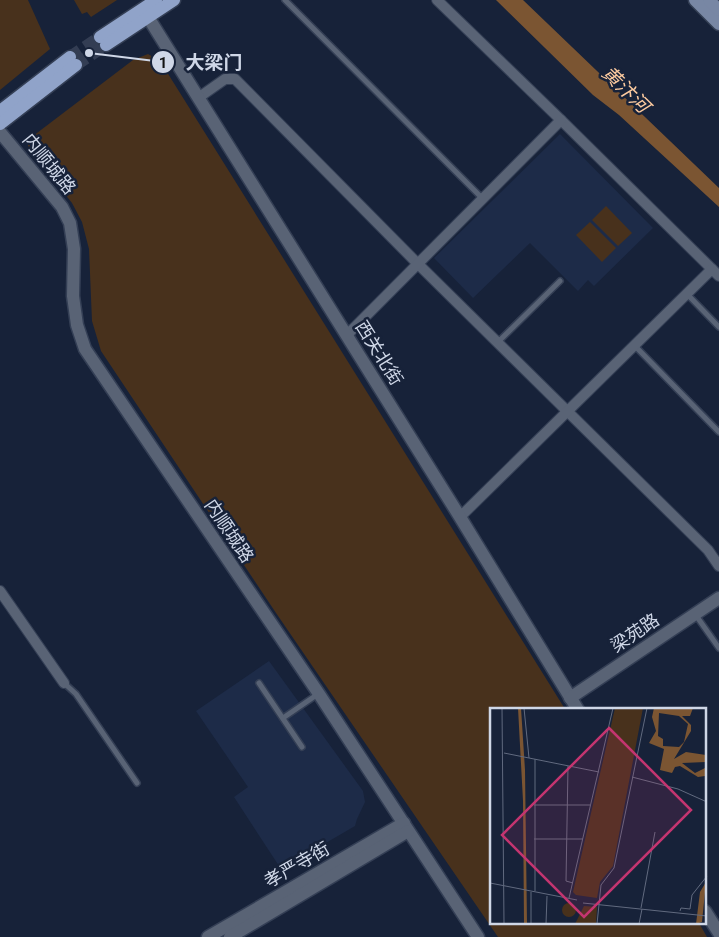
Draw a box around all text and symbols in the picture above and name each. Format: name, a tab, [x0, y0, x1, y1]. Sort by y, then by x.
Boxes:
callout: 大梁门	[150, 45, 252, 79]
text: 大梁门	[185, 51, 243, 74]
text: 1	[159, 54, 167, 72]
water label: 黄汴河	[597, 61, 657, 120]
street label: 内顺城路	[19, 129, 80, 198]
street label: 西关北街	[351, 317, 407, 389]
street label: 内顺城路	[201, 495, 258, 566]
street label: 梁苑路	[606, 609, 663, 656]
inset map	[490, 708, 706, 924]
street label: 孝严寺街	[260, 837, 333, 892]

